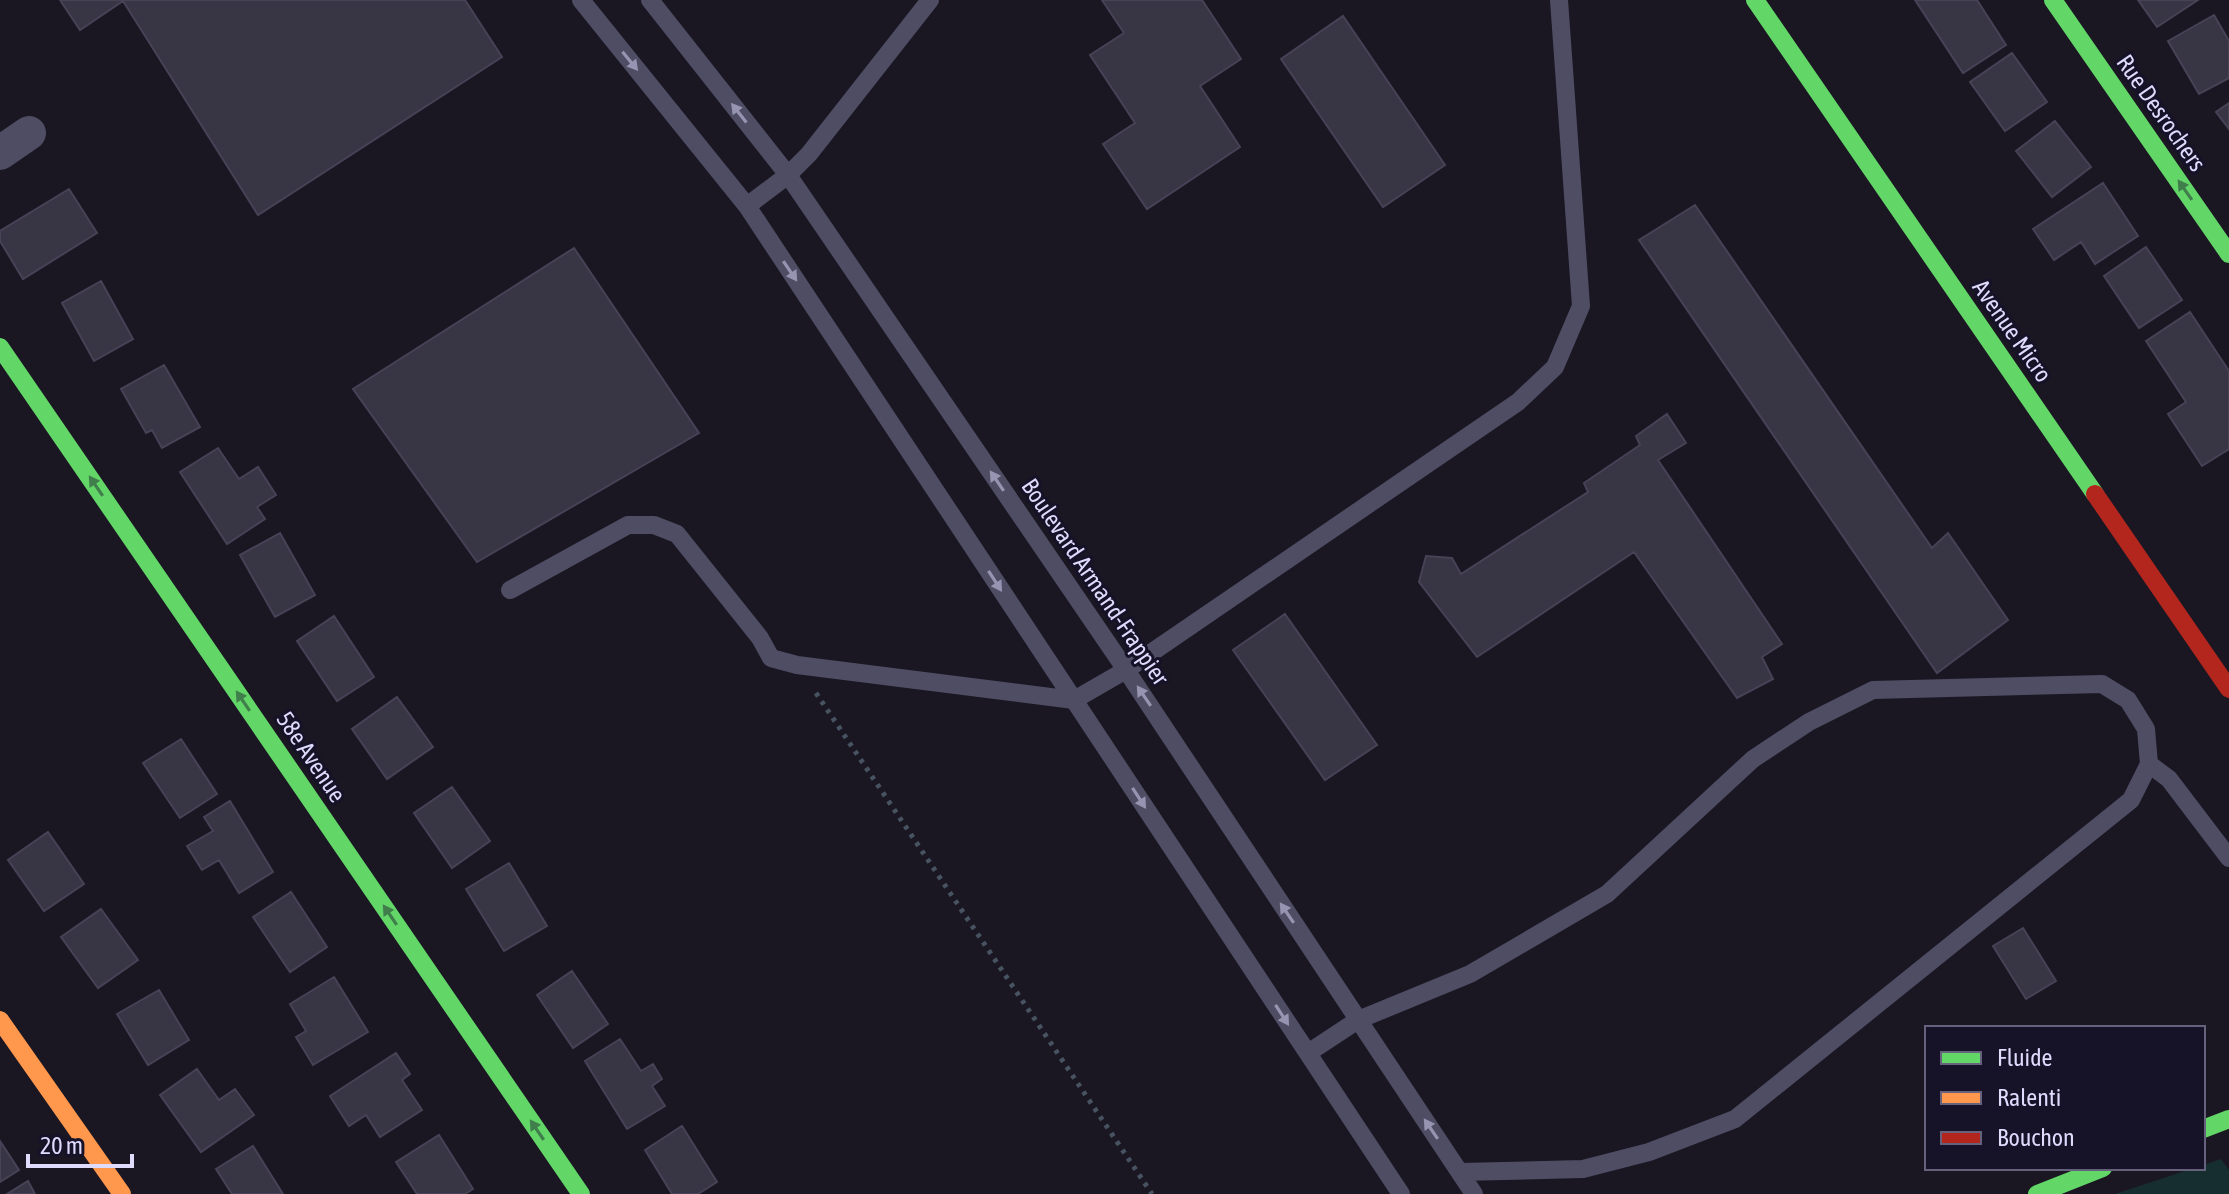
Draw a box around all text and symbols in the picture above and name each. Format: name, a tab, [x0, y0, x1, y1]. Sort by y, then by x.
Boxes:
street label: Rue Desrochers	[2111, 49, 2211, 176]
one-way arrow	[622, 51, 638, 71]
one-way arrow	[732, 103, 748, 123]
one-way arrow	[2178, 179, 2193, 200]
one-way arrow	[782, 260, 797, 281]
street label: Avenue Micro	[1967, 274, 2057, 387]
one-way arrow	[990, 470, 1005, 492]
street label: Boulevard Armand-Frappier	[1016, 473, 1175, 691]
one-way arrow	[89, 476, 104, 497]
one-way arrow	[988, 570, 1002, 592]
one-way arrow	[1137, 685, 1151, 707]
one-way arrow	[236, 690, 251, 711]
street label: 58e Avenue	[271, 706, 351, 807]
one-way arrow	[1131, 787, 1146, 808]
one-way arrow	[1280, 902, 1295, 923]
one-way arrow	[383, 905, 398, 926]
one-way arrow	[1275, 1004, 1290, 1025]
legend	[1925, 1026, 2205, 1170]
text: Fluide	[1997, 1044, 2052, 1071]
text: Ralenti	[1997, 1084, 2061, 1111]
scale bar	[28, 1118, 132, 1168]
one-way arrow	[1425, 1118, 1439, 1140]
one-way arrow	[530, 1119, 545, 1140]
text: Bouchon	[1997, 1124, 2075, 1151]
text: 20 m	[40, 1132, 83, 1159]

